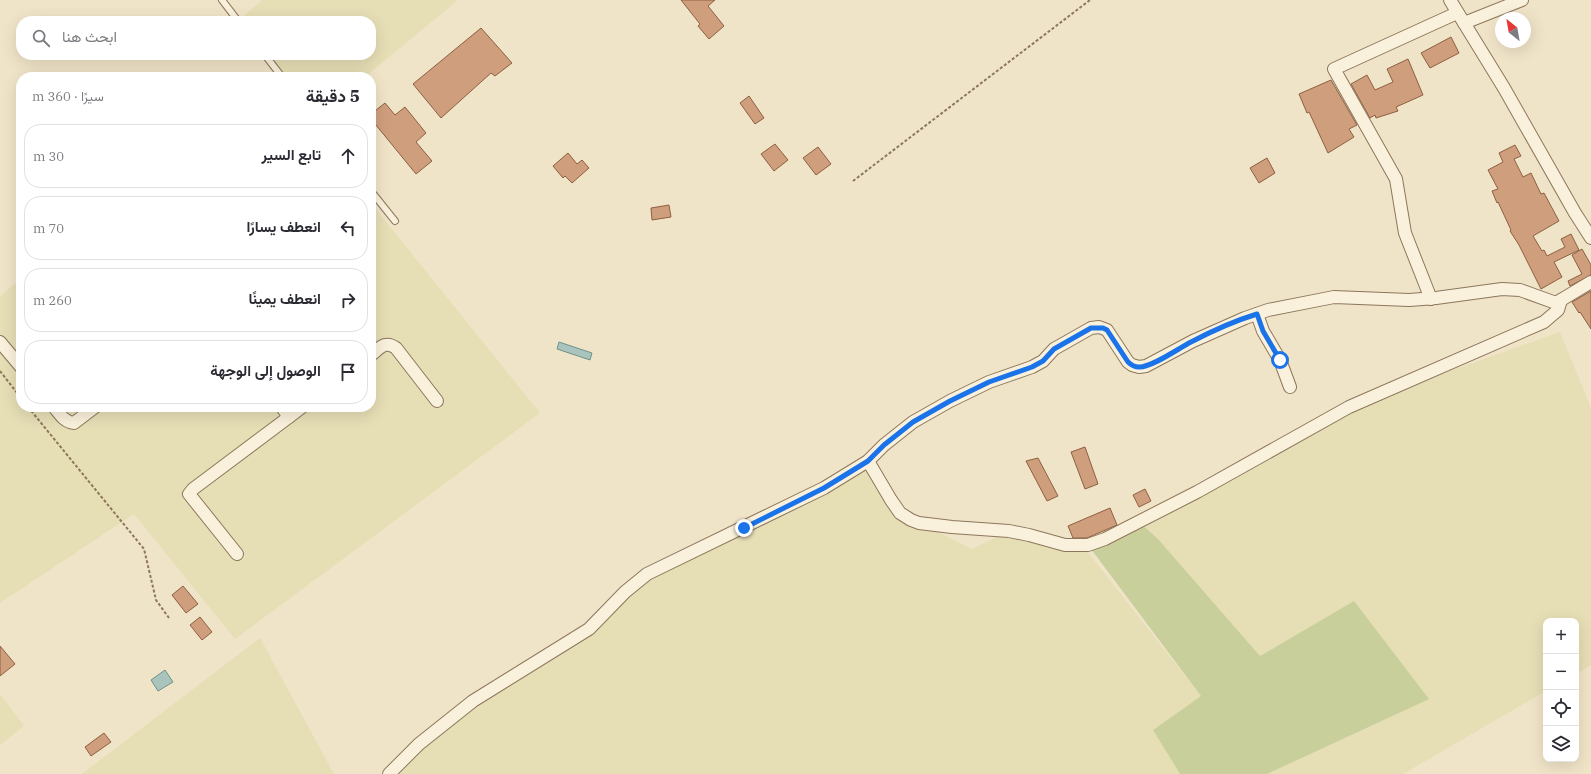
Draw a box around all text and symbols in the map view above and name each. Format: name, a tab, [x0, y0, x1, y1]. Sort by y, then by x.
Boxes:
north arrow	[1495, 12, 1531, 48]
search box	[16, 16, 376, 60]
icon: search	[30, 27, 52, 49]
text: ابحث هنا	[62, 27, 117, 46]
text: 5 دقيقة	[306, 85, 360, 107]
text: سيرًا · 360 m	[32, 88, 104, 105]
text: تابع السير	[262, 145, 321, 164]
icon: ahead	[337, 145, 359, 167]
text: 30 m	[33, 148, 64, 165]
text: انعطف يسارًا	[247, 217, 321, 236]
icon: left	[337, 217, 359, 239]
text: 70 m	[33, 220, 64, 237]
text: انعطف يمينًا	[248, 289, 321, 308]
icon: right	[337, 289, 359, 311]
text: 260 m	[33, 292, 72, 309]
route start	[1271, 351, 1289, 369]
text: الوصول إلى الوجهة	[210, 361, 321, 380]
icon: arrive	[337, 361, 359, 383]
route end	[735, 519, 753, 537]
map controls	[1543, 618, 1579, 762]
button: +	[1543, 618, 1579, 654]
button: −	[1543, 654, 1579, 690]
button: locate	[1543, 690, 1579, 726]
button: layers	[1543, 726, 1579, 762]

